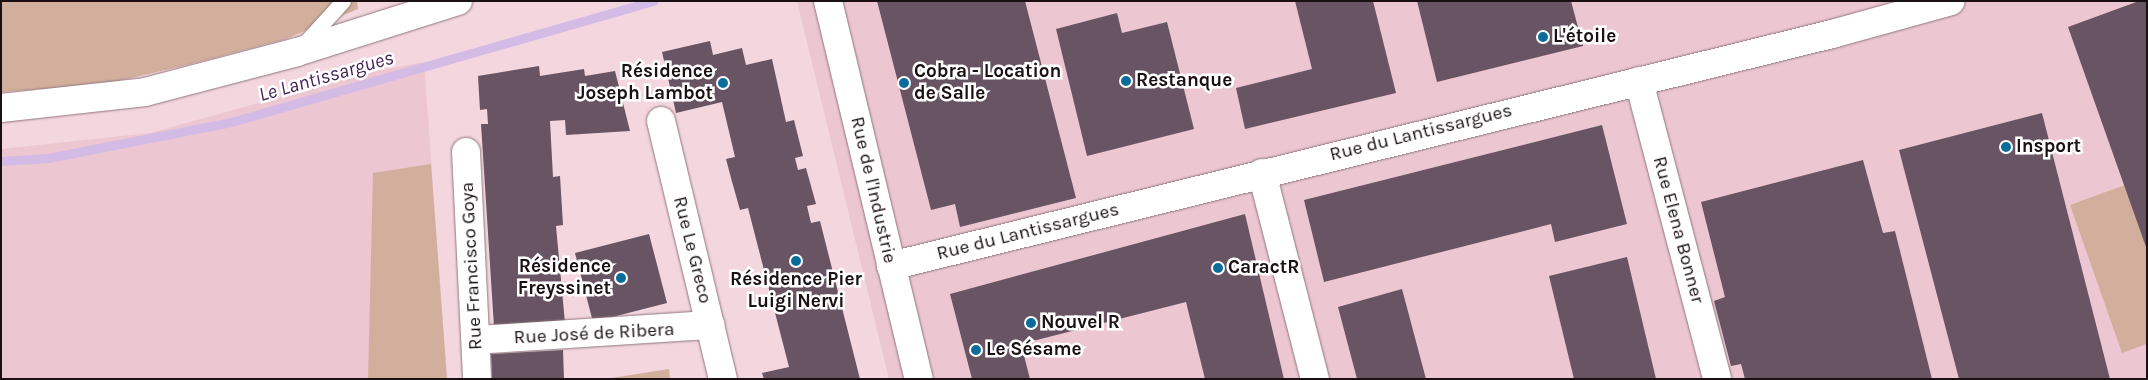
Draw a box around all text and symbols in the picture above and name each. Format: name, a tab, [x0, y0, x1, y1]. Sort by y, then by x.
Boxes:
place label: L'étoile	[1553, 26, 1616, 48]
marker: L'étoile	[1537, 31, 1549, 43]
water label: Le Lantissargues	[256, 45, 396, 107]
place label: Résidence Joseph Lambot	[577, 61, 713, 105]
place label: Cobra - Location de Salle	[914, 61, 1061, 105]
place label: Restanque	[1136, 70, 1232, 92]
marker: Restanque	[1120, 75, 1132, 87]
marker: Résidence Joseph Lambot	[717, 77, 729, 89]
marker: Cobra - Location de Salle	[898, 77, 910, 89]
street label: Rue du Lantissargues	[1327, 99, 1515, 167]
street label: Rue de l'Industrie	[845, 114, 901, 266]
place label: Insport	[2016, 136, 2081, 158]
marker: Insport	[2000, 141, 2012, 153]
street label: Rue Elena Bonner	[1647, 154, 1709, 306]
street label: Rue Francisco Goya	[456, 181, 488, 351]
street label: Rue Le Greco	[668, 194, 716, 306]
street label: Rue du Lantissargues	[934, 198, 1122, 266]
marker: Résidence Pier Luigi Nervi	[790, 255, 802, 267]
place label: Résidence Freyssinet	[518, 256, 611, 300]
place label: CaractR	[1228, 257, 1300, 279]
marker: CaractR	[1212, 262, 1224, 274]
place label: Résidence Pier Luigi Nervi	[730, 269, 862, 313]
marker: Résidence Freyssinet	[615, 272, 627, 284]
place label: Nouvel R	[1041, 312, 1120, 334]
marker: Nouvel R	[1025, 317, 1037, 329]
street label: Rue José de Ribera	[513, 318, 675, 350]
place label: Le Sésame	[986, 339, 1082, 361]
marker: Le Sésame	[970, 344, 982, 356]

